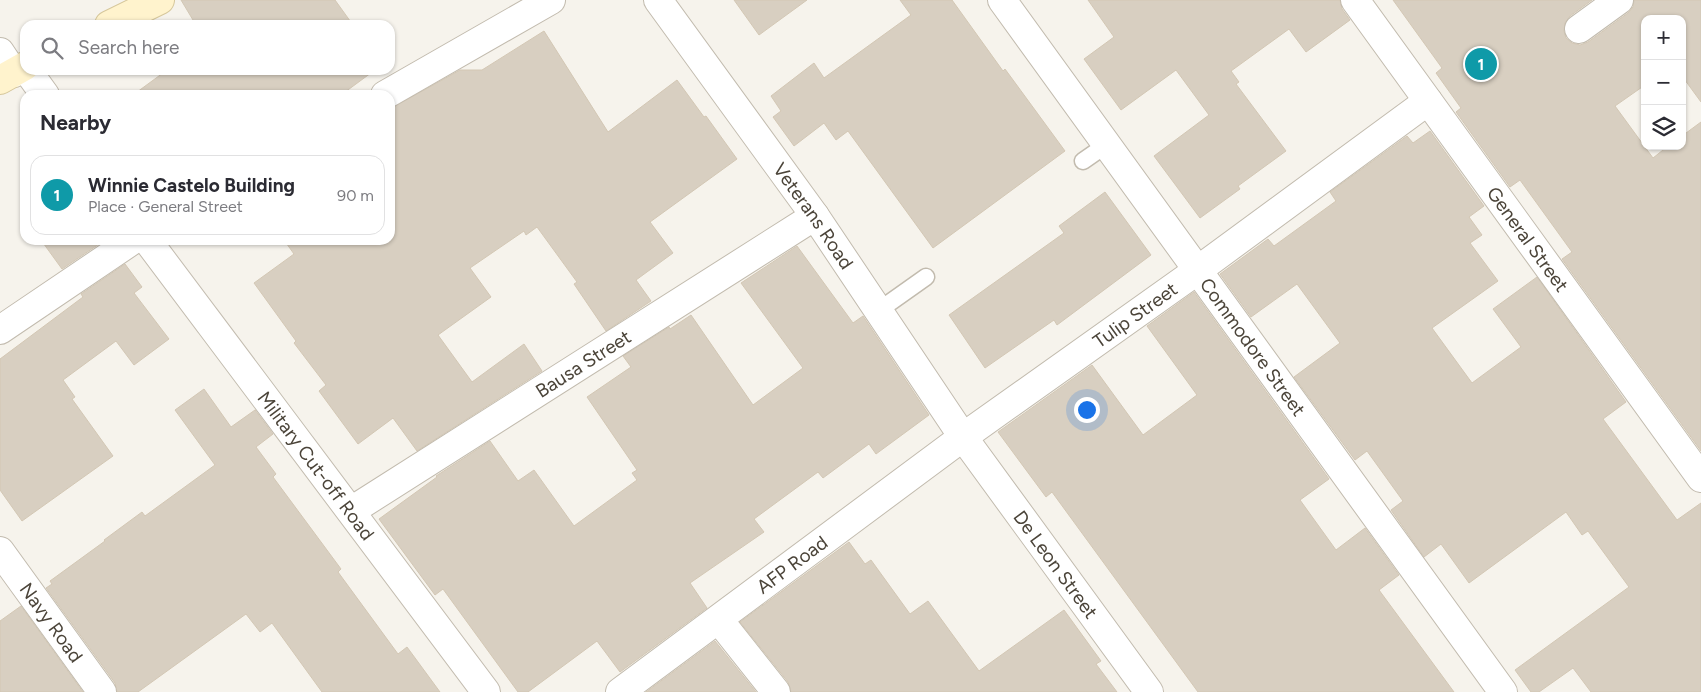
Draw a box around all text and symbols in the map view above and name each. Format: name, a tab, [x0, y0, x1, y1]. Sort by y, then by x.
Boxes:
map controls	[1641, 15, 1686, 150]
button: +	[1641, 15, 1686, 60]
search box	[20, 20, 395, 75]
icon: search	[38, 34, 66, 62]
text: Search here	[78, 36, 180, 59]
pin: 1	[1465, 45, 1497, 83]
button: −	[1641, 60, 1686, 105]
button: layers	[1641, 105, 1686, 150]
text: Nearby	[40, 110, 111, 135]
street label: Veterans Road	[769, 158, 859, 273]
text: Winnie Castelo Building	[88, 174, 295, 197]
street label: General Street	[1482, 182, 1574, 296]
text: 1	[54, 186, 60, 205]
text: 90 m	[337, 186, 374, 205]
text: Place · General Street	[88, 197, 243, 216]
street label: Commodore Street	[1195, 273, 1311, 420]
street label: Tulip Street	[1088, 277, 1182, 353]
street label: Bausa Street	[531, 325, 635, 402]
street label: Military Cut-off Road	[253, 387, 379, 545]
your location	[1074, 397, 1100, 423]
street label: De Leon Street	[1009, 506, 1103, 623]
street label: AFP Road	[752, 530, 832, 598]
street label: Navy Road	[15, 578, 88, 667]

